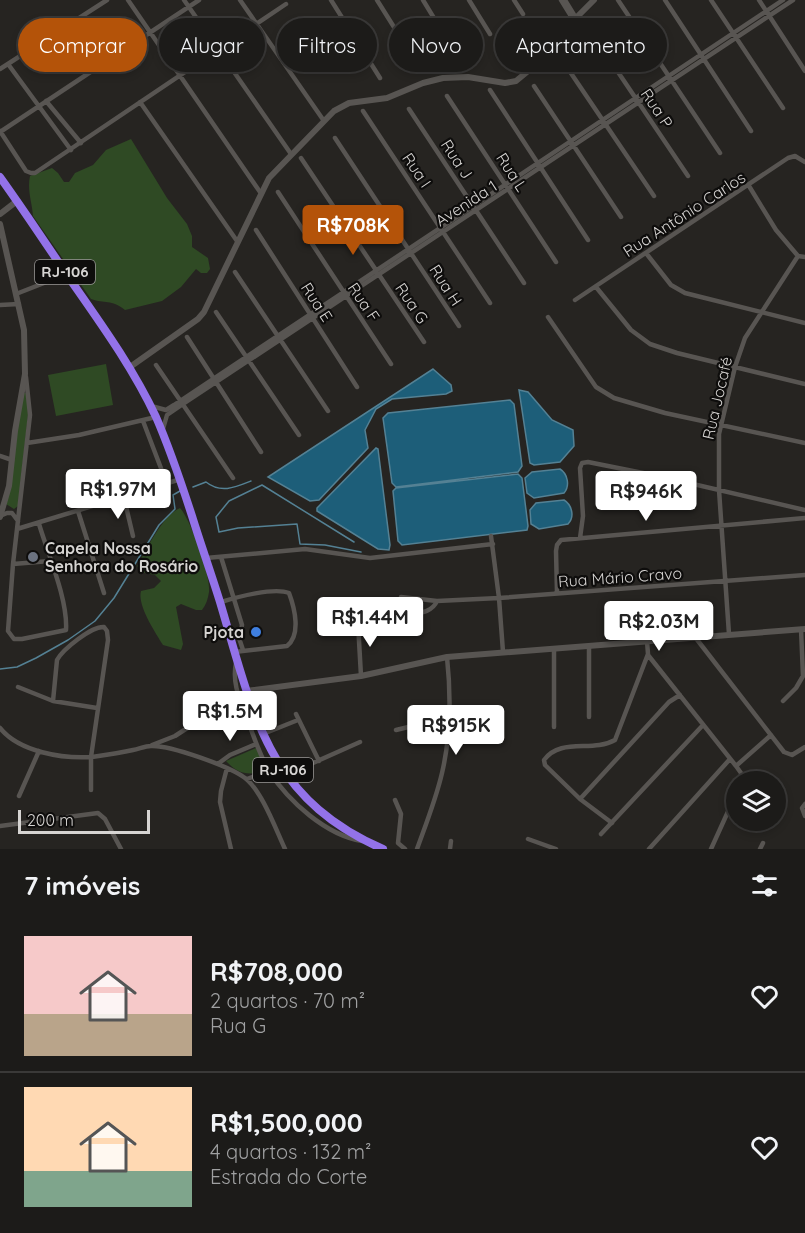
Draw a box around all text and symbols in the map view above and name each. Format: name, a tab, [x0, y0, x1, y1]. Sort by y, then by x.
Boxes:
chip: Comprar	[18, 18, 147, 72]
chip: Alugar	[159, 18, 265, 72]
chip: Filtros	[277, 18, 377, 72]
chip: Novo	[389, 18, 483, 72]
chip: Apartamento	[495, 18, 667, 72]
street label: Rua P	[637, 84, 677, 132]
street label: Rua J	[437, 136, 477, 182]
street label: Rua I	[398, 149, 436, 191]
street label: Rua L	[492, 149, 532, 196]
street label: Rua Antônio Carlos	[619, 167, 749, 261]
street label: Avenida 1	[431, 176, 501, 230]
pin: R$708K	[304, 205, 402, 256]
text: R$708K	[317, 212, 390, 237]
road number: RJ-106	[35, 260, 95, 284]
street label: Rua H	[425, 261, 467, 309]
street label: Rua E	[297, 279, 337, 325]
street label: Rua F	[344, 279, 384, 325]
street label: Rua G	[391, 279, 433, 327]
street label: Rua Jocafé	[698, 354, 736, 442]
pin: R$1.97M	[63, 469, 173, 520]
pin: R$946K	[597, 471, 695, 522]
text: R$1.97M	[80, 476, 156, 501]
text: R$946K	[610, 478, 682, 503]
place label: Capela Nossa Senhora do Rosário	[45, 538, 198, 576]
marker: Capela Nossa Senhora do Rosário	[26, 550, 40, 564]
street label: Rua Mário Cravo	[557, 563, 683, 591]
pin: R$1.44M	[315, 597, 425, 648]
pin: R$2.03M	[604, 601, 714, 652]
text: R$1.44M	[331, 604, 409, 629]
text: R$2.03M	[618, 608, 700, 633]
place label: Pjota	[203, 622, 244, 642]
marker: Pjota	[249, 625, 263, 639]
pin: R$1.5M	[181, 691, 279, 742]
text: R$1.5M	[197, 698, 263, 723]
pin: R$915K	[407, 705, 505, 756]
text: R$915K	[421, 712, 491, 737]
road number: RJ-106	[253, 758, 313, 782]
map controls	[726, 771, 786, 831]
button: layers	[726, 771, 786, 831]
scale bar	[18, 807, 150, 834]
text: 200 m	[27, 810, 74, 830]
text: 7 imóveis	[24, 869, 140, 902]
icon: filters	[748, 869, 781, 902]
text: R$708,000	[210, 955, 343, 988]
icon: home	[72, 960, 144, 1032]
icon: heart	[748, 980, 781, 1013]
text: 2 quartos · 70 m²	[210, 988, 365, 1013]
text: Rua G	[210, 1013, 266, 1038]
text: R$1,500,000	[210, 1106, 363, 1139]
icon: home	[72, 1111, 144, 1183]
icon: heart	[748, 1131, 781, 1164]
text: 4 quartos · 132 m²	[210, 1139, 371, 1164]
text: Estrada do Corte	[210, 1164, 367, 1189]

